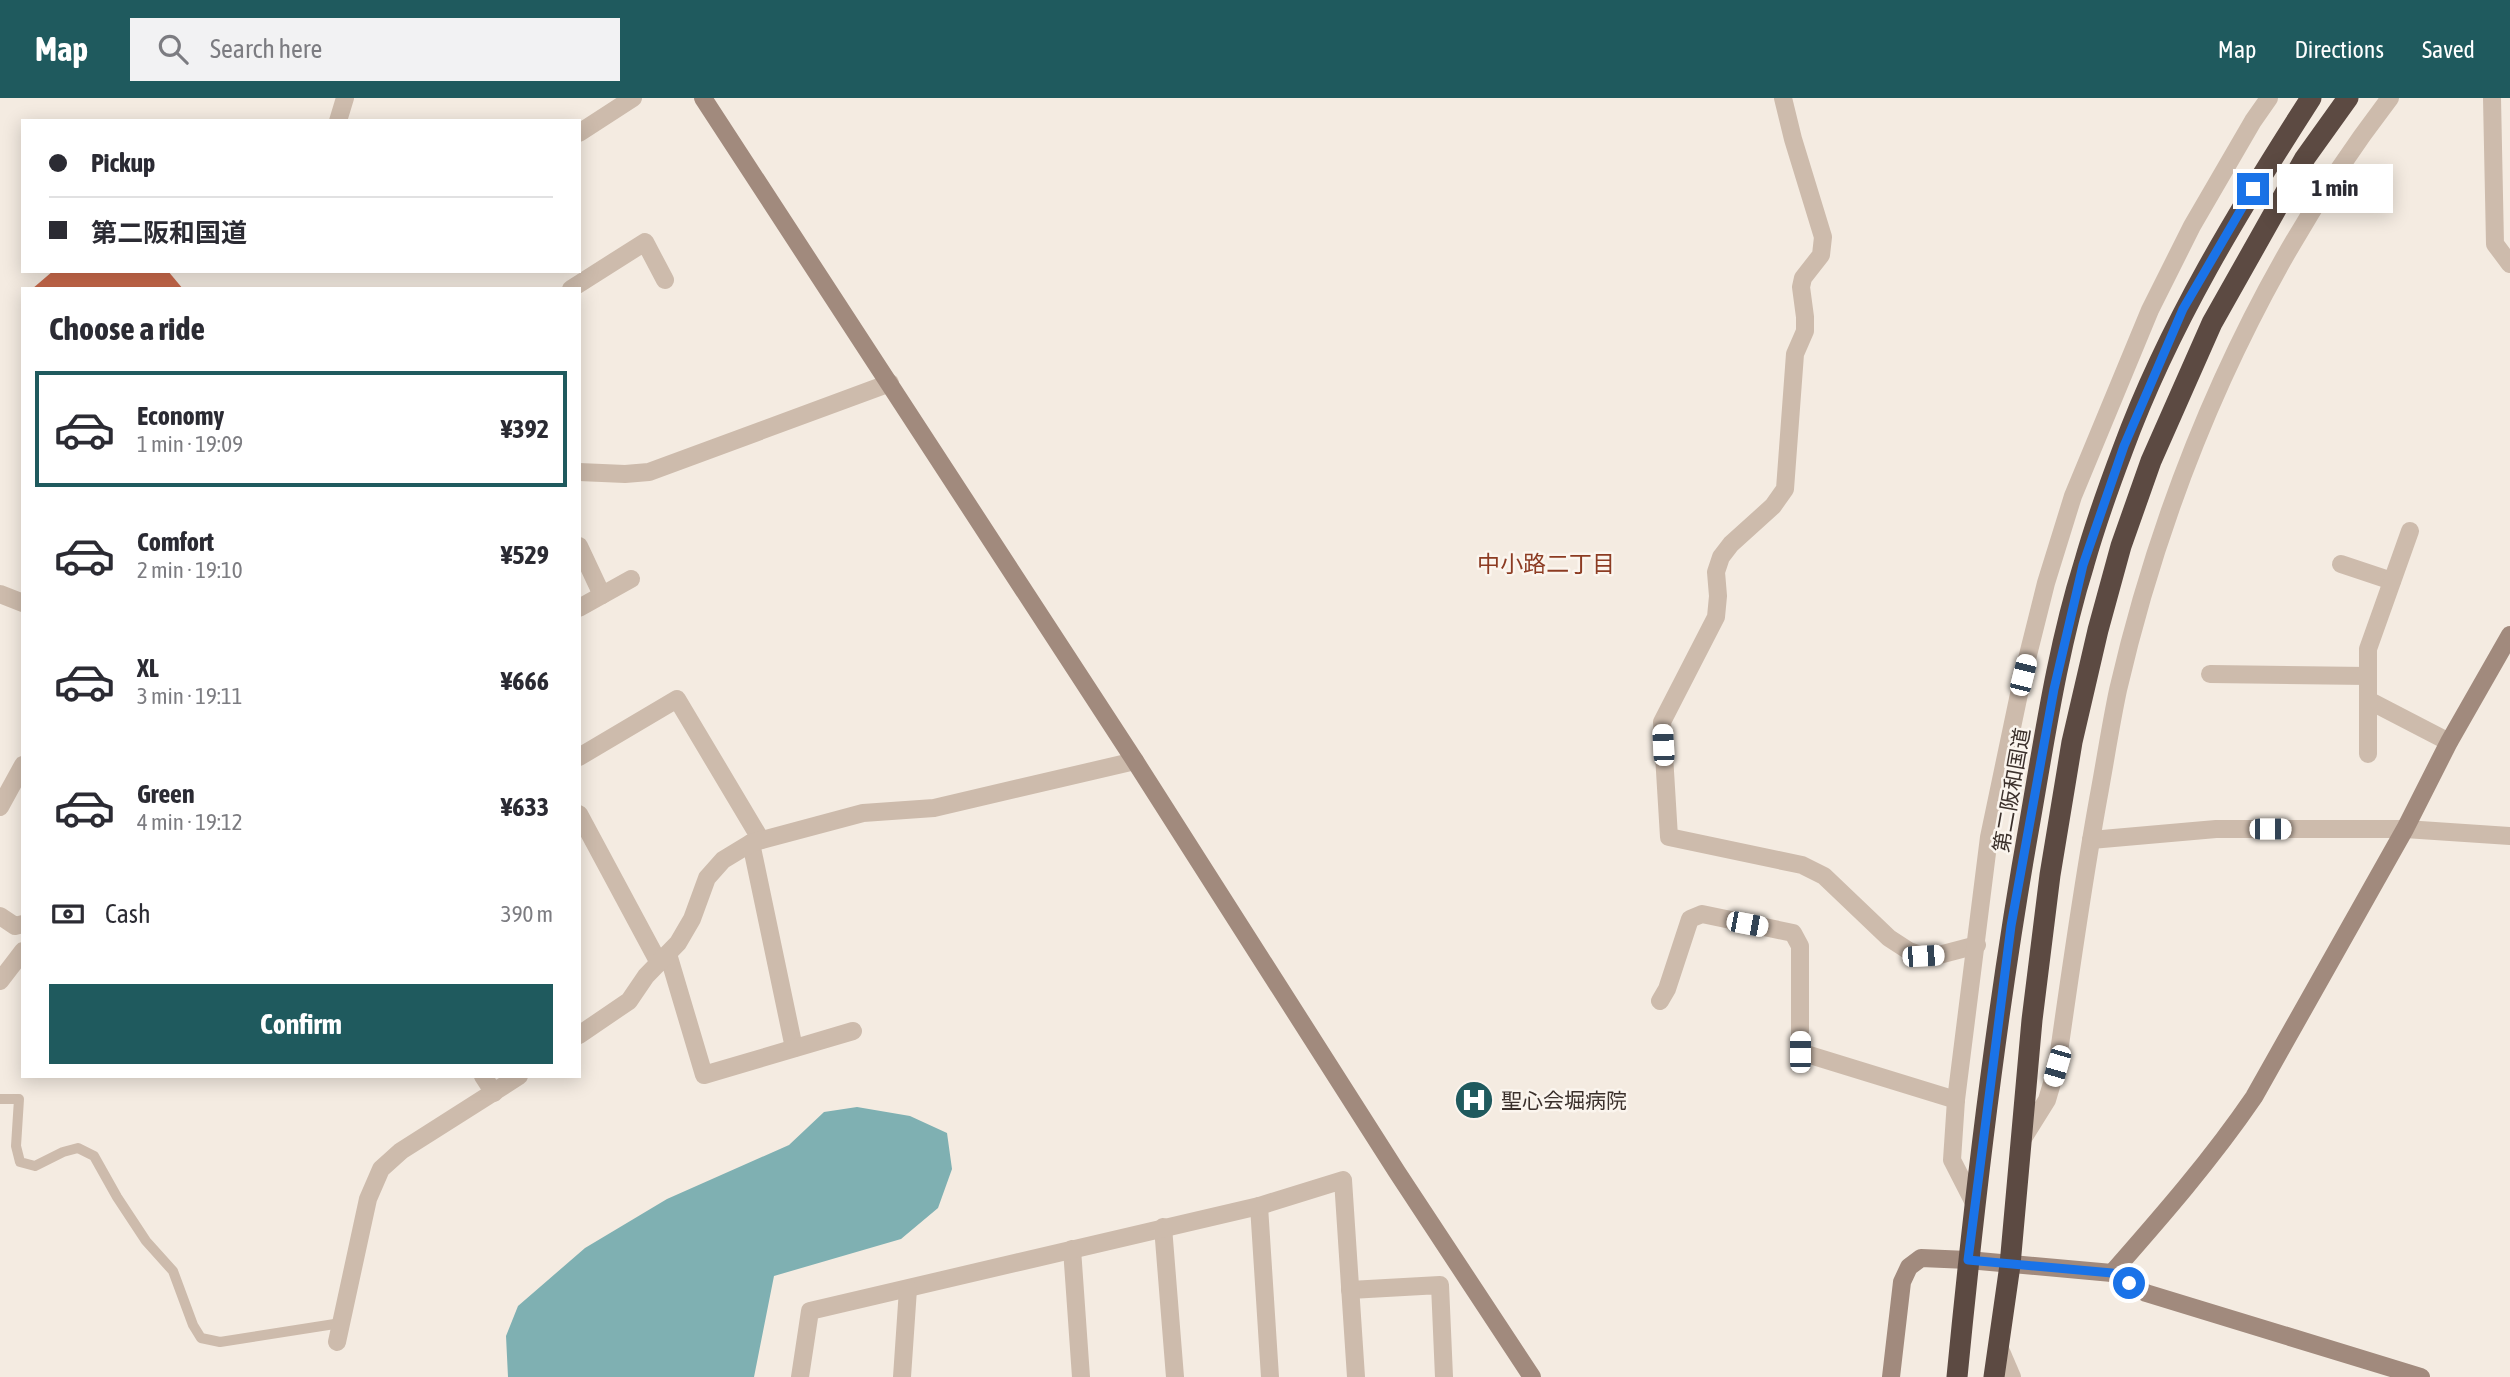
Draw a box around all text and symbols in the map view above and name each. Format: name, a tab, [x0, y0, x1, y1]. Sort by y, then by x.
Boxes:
search box	[130, 18, 620, 81]
text: Map	[35, 30, 88, 68]
icon: search	[154, 30, 192, 68]
text: Search here	[210, 34, 322, 64]
text: Map	[2218, 36, 2256, 63]
text: Directions	[2294, 36, 2384, 63]
text: Saved	[2422, 36, 2475, 63]
text: Pickup	[91, 148, 155, 178]
callout: 1 min	[2278, 164, 2393, 214]
route end	[2237, 173, 2269, 205]
text: 1 min	[2312, 175, 2358, 201]
text: 第二阪和国道	[91, 218, 247, 248]
text: Choose a ride	[49, 310, 205, 347]
icon: car	[53, 398, 116, 461]
text: Economy	[137, 401, 224, 431]
text: ¥392	[501, 414, 549, 444]
text: 1 min · 19:09	[137, 431, 243, 457]
icon: car	[53, 524, 116, 587]
text: Comfort	[137, 527, 214, 557]
text: ¥529	[501, 540, 549, 570]
district label: 中小路二丁目	[1477, 551, 1615, 577]
text: 2 min · 19:10	[137, 557, 243, 583]
icon: car	[53, 650, 116, 713]
car	[2008, 652, 2039, 698]
text: XL	[137, 653, 159, 683]
text: ¥666	[501, 666, 549, 696]
text: 3 min · 19:11	[137, 683, 243, 709]
car	[1652, 723, 1675, 767]
street label: 第二阪和国道	[1988, 726, 2034, 854]
icon: car	[53, 776, 116, 839]
text: Green	[137, 779, 195, 809]
text: ¥633	[501, 792, 549, 822]
text: 4 min · 19:12	[137, 809, 243, 835]
car	[2250, 819, 2292, 840]
icon: cash	[49, 895, 87, 933]
text: Cash	[105, 899, 151, 929]
text: 390 m	[501, 901, 553, 927]
car	[1725, 910, 1770, 938]
car	[1902, 944, 1945, 968]
button: Confirm	[49, 984, 553, 1064]
car	[1790, 1031, 1811, 1073]
car	[2042, 1043, 2073, 1089]
hospital icon: 聖心会堀病院	[1453, 1079, 1495, 1121]
place label: 聖心会堀病院	[1501, 1088, 1627, 1112]
route start	[2113, 1267, 2145, 1299]

